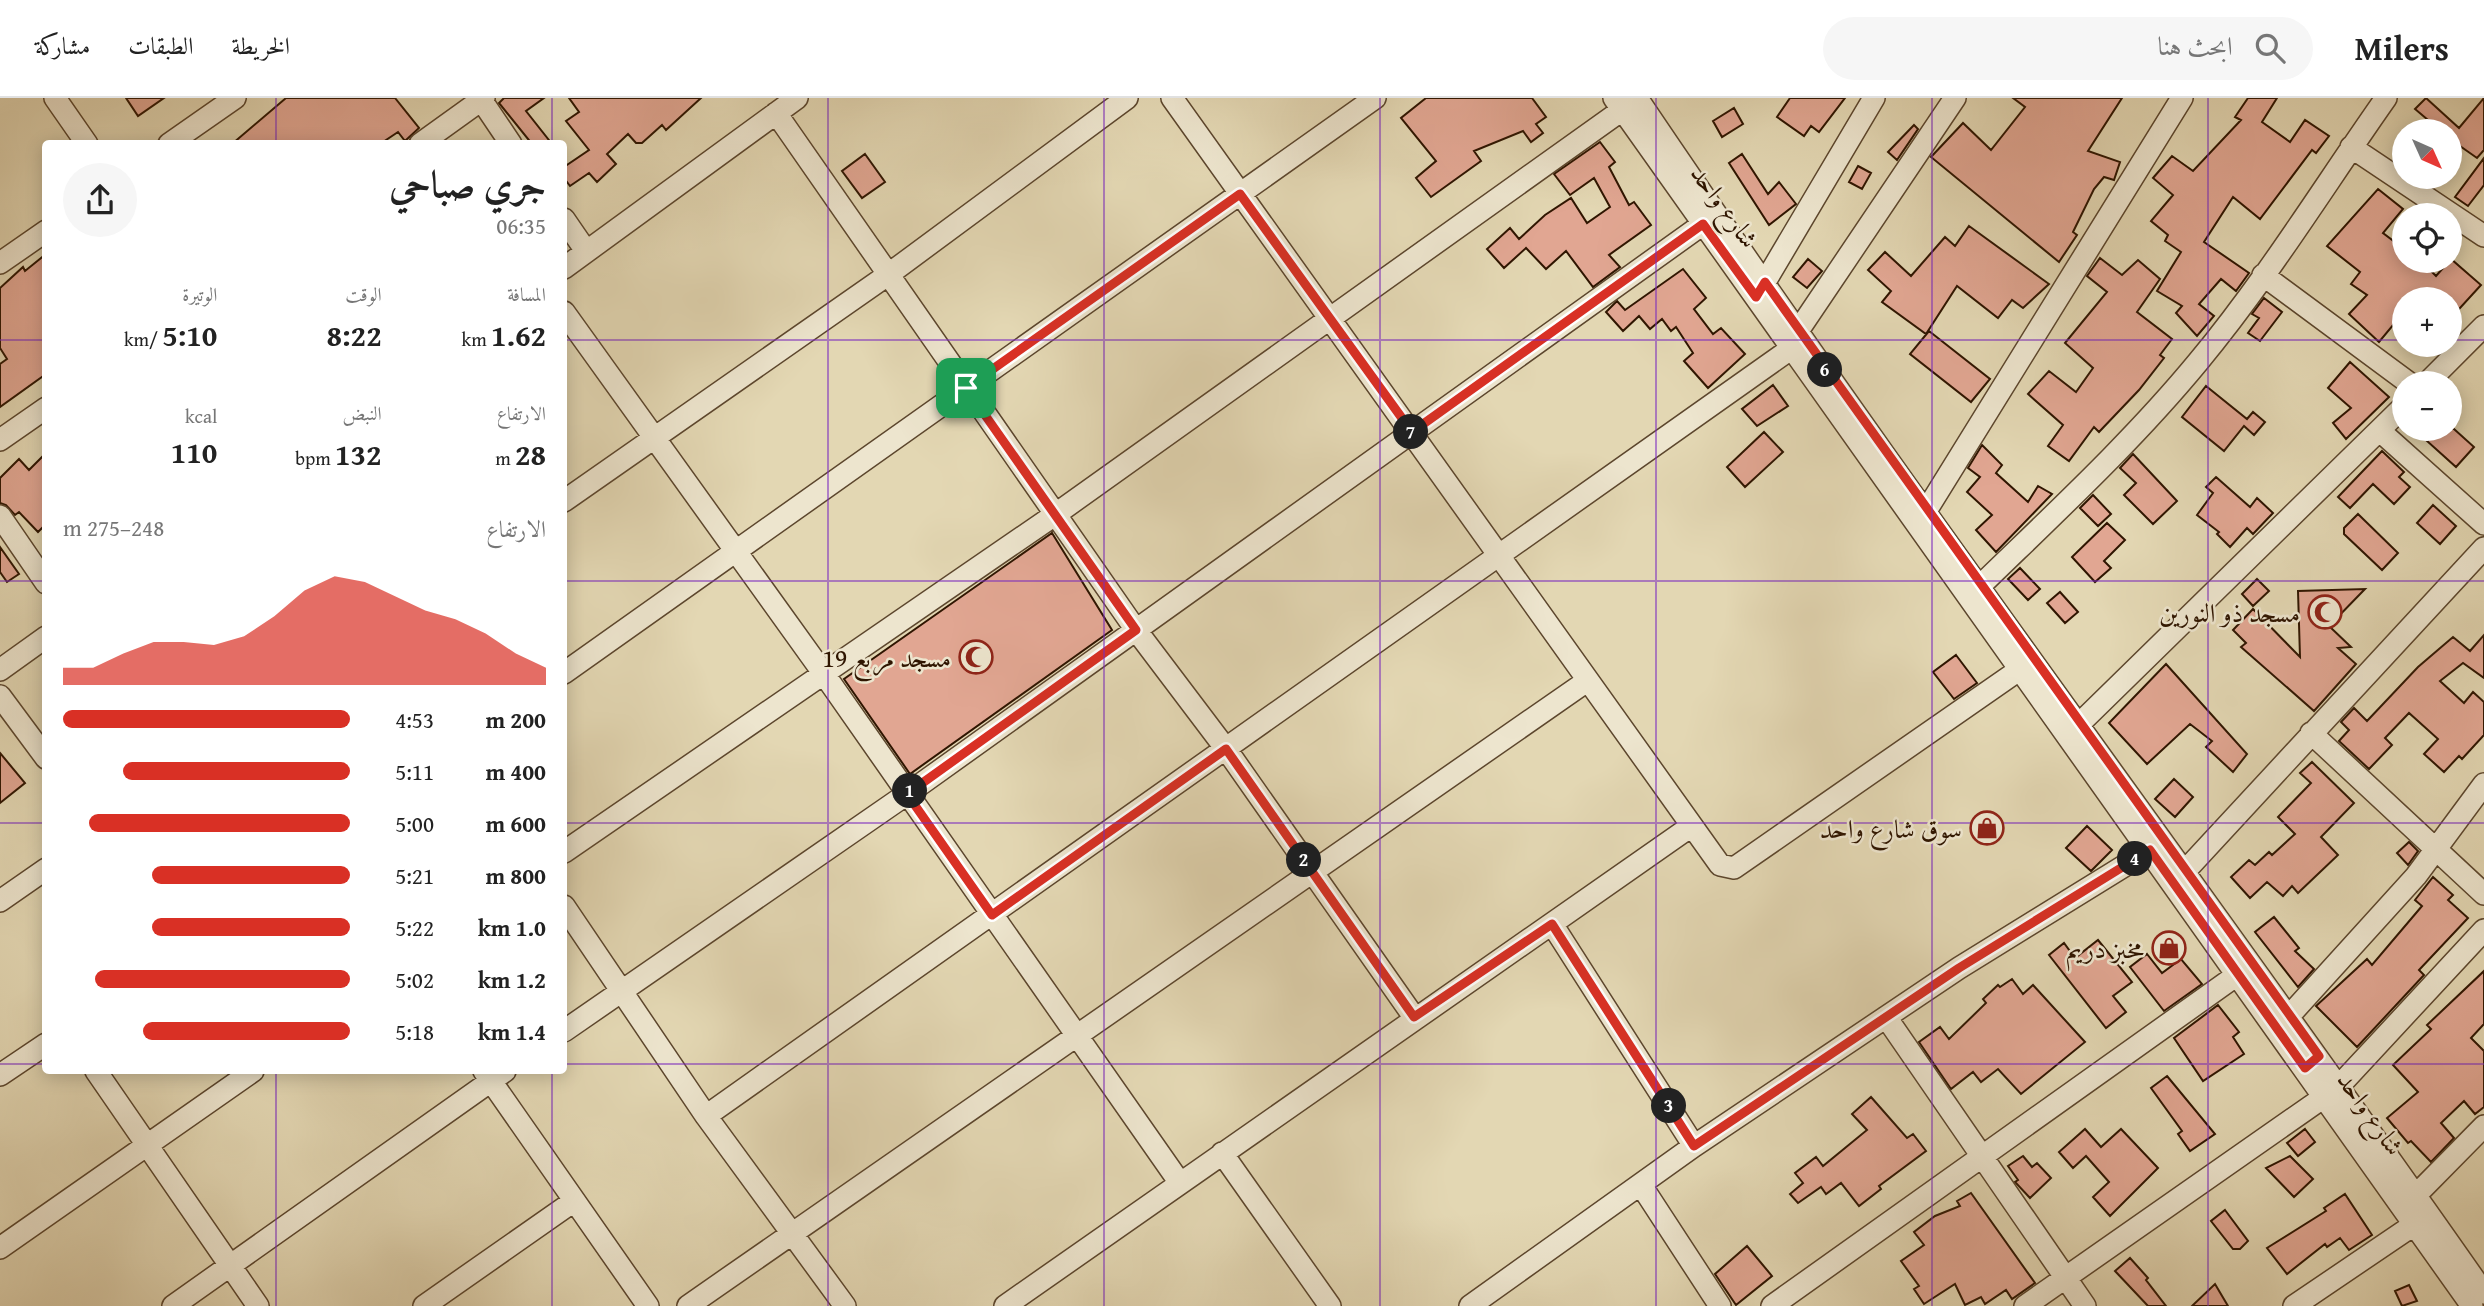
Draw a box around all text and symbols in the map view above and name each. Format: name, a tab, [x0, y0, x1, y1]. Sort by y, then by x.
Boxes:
search box	[1823, 17, 2313, 80]
text: Milers	[2355, 24, 2449, 72]
text: ابحث هنا	[2158, 26, 2233, 65]
text: مشاركة	[35, 28, 90, 63]
text: الطبقات	[128, 28, 194, 63]
text: الخريطة	[232, 28, 290, 63]
icon: search	[2251, 29, 2289, 67]
north arrow	[2392, 119, 2462, 189]
map controls	[2392, 119, 2462, 441]
text: جري صباحي	[389, 155, 546, 211]
street label: شارع واحد	[1679, 156, 1769, 258]
button: share	[63, 163, 137, 237]
button: locate	[2392, 203, 2462, 273]
text: 06:35	[496, 209, 546, 242]
text: الوتيرة	[182, 280, 217, 308]
text: الوقت	[345, 280, 382, 308]
text: المسافة	[507, 280, 546, 308]
button: +	[2392, 287, 2462, 357]
text: 5:10	[162, 313, 217, 357]
text: 8:22	[327, 313, 382, 357]
text: 1.62	[491, 313, 546, 357]
text: /km	[124, 325, 162, 353]
text: km	[462, 325, 491, 353]
pin: 6	[1808, 352, 1842, 388]
text: 6	[1820, 355, 1829, 383]
pin	[936, 358, 996, 418]
icon: arrive	[947, 369, 985, 407]
button: −	[2392, 371, 2462, 441]
text: النبض	[343, 399, 382, 427]
text: الارتفاع	[497, 399, 546, 427]
text: kcal	[185, 402, 217, 430]
pin: 7	[1394, 414, 1428, 450]
text: 7	[1406, 417, 1415, 445]
text: 110	[171, 430, 217, 474]
text: 132	[335, 432, 382, 476]
text: 28	[515, 432, 546, 476]
text: bpm	[295, 444, 335, 472]
text: m	[495, 444, 515, 472]
text: 248–275 m	[63, 511, 164, 544]
text: الارتفاع	[486, 512, 546, 545]
place label: مسجد ذو النورين	[2159, 593, 2300, 632]
mosque icon: مسجد ذو النورين	[2306, 593, 2344, 631]
place label: مسجد مربع 19	[822, 638, 951, 682]
mosque icon: مسجد مربع 19	[957, 638, 995, 676]
text: 4:53	[395, 703, 434, 736]
text: 200 m	[485, 703, 546, 736]
text: 5:11	[395, 755, 434, 788]
text: 400 m	[485, 755, 546, 788]
pin: 1	[892, 774, 928, 808]
text: 1	[905, 776, 914, 804]
text: 5:00	[395, 807, 434, 840]
text: 600 m	[485, 807, 546, 840]
place label: سوق شارع واحد	[1820, 809, 1962, 851]
shop icon: سوق شارع واحد	[1968, 809, 2006, 847]
pin: 2	[1286, 842, 1322, 878]
pin: 4	[2118, 842, 2152, 876]
text: 4	[2130, 844, 2139, 872]
text: 2	[1299, 845, 1308, 873]
text: 5:21	[395, 859, 434, 892]
text: 800 m	[485, 859, 546, 892]
text: 5:22	[395, 911, 434, 944]
text: 1.0 km	[478, 911, 546, 944]
place label: مخبز دريم	[2066, 929, 2144, 972]
shop icon: مخبز دريم	[2150, 929, 2188, 967]
text: 5:02	[395, 963, 434, 996]
text: 1.2 km	[478, 963, 546, 996]
text: 5:18	[395, 1015, 434, 1048]
text: 1.4 km	[478, 1015, 546, 1048]
street label: شارع واحد	[2325, 1063, 2414, 1165]
pin: 3	[1652, 1088, 1686, 1124]
text: 3	[1664, 1091, 1673, 1119]

